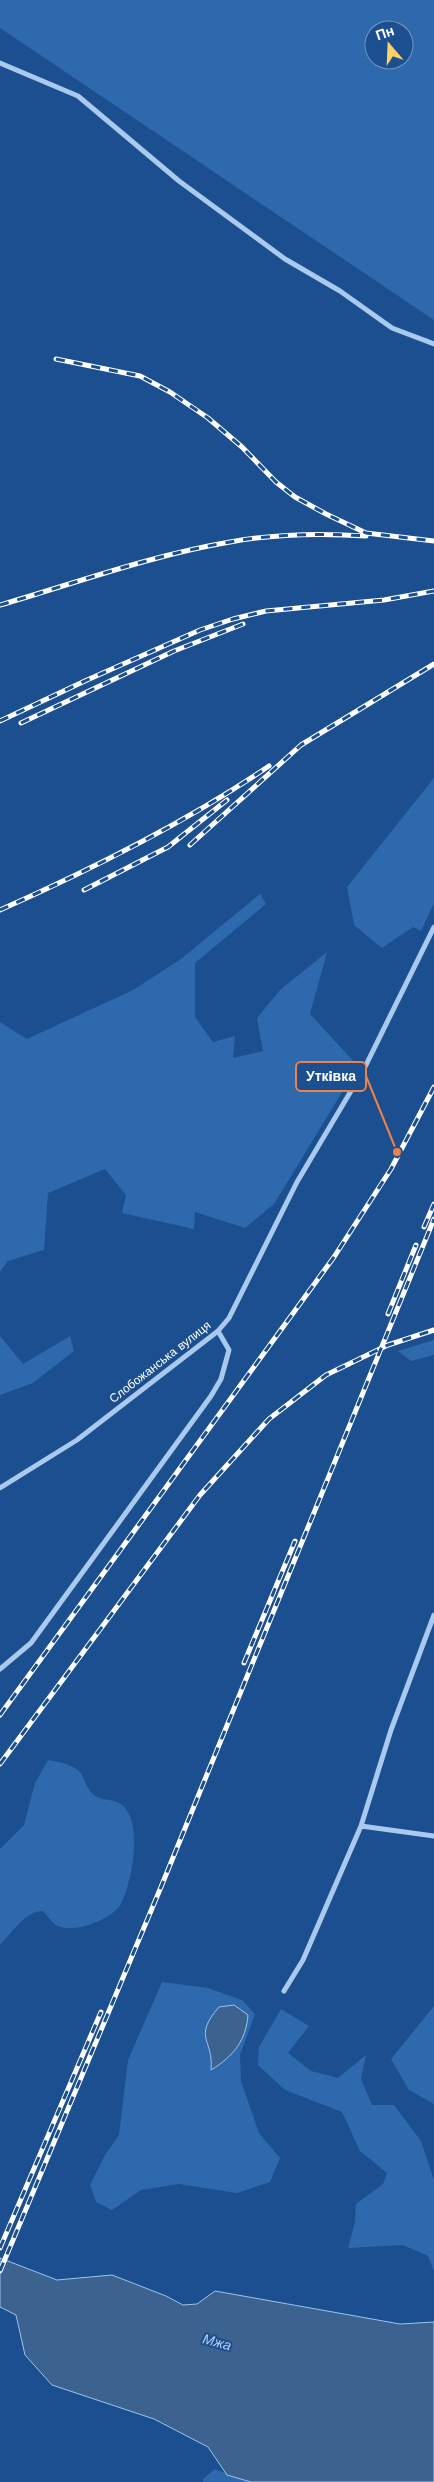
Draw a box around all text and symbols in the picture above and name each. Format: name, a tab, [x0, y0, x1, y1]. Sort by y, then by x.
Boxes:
north arrow	[364, 20, 414, 70]
text: Пн	[373, 22, 396, 43]
callout: Уткiвка	[296, 1062, 366, 1091]
text: Уткiвка	[306, 1068, 356, 1084]
street label: Слобожанська вулиця	[107, 1318, 213, 1406]
water label: Мжа	[201, 2331, 233, 2354]

